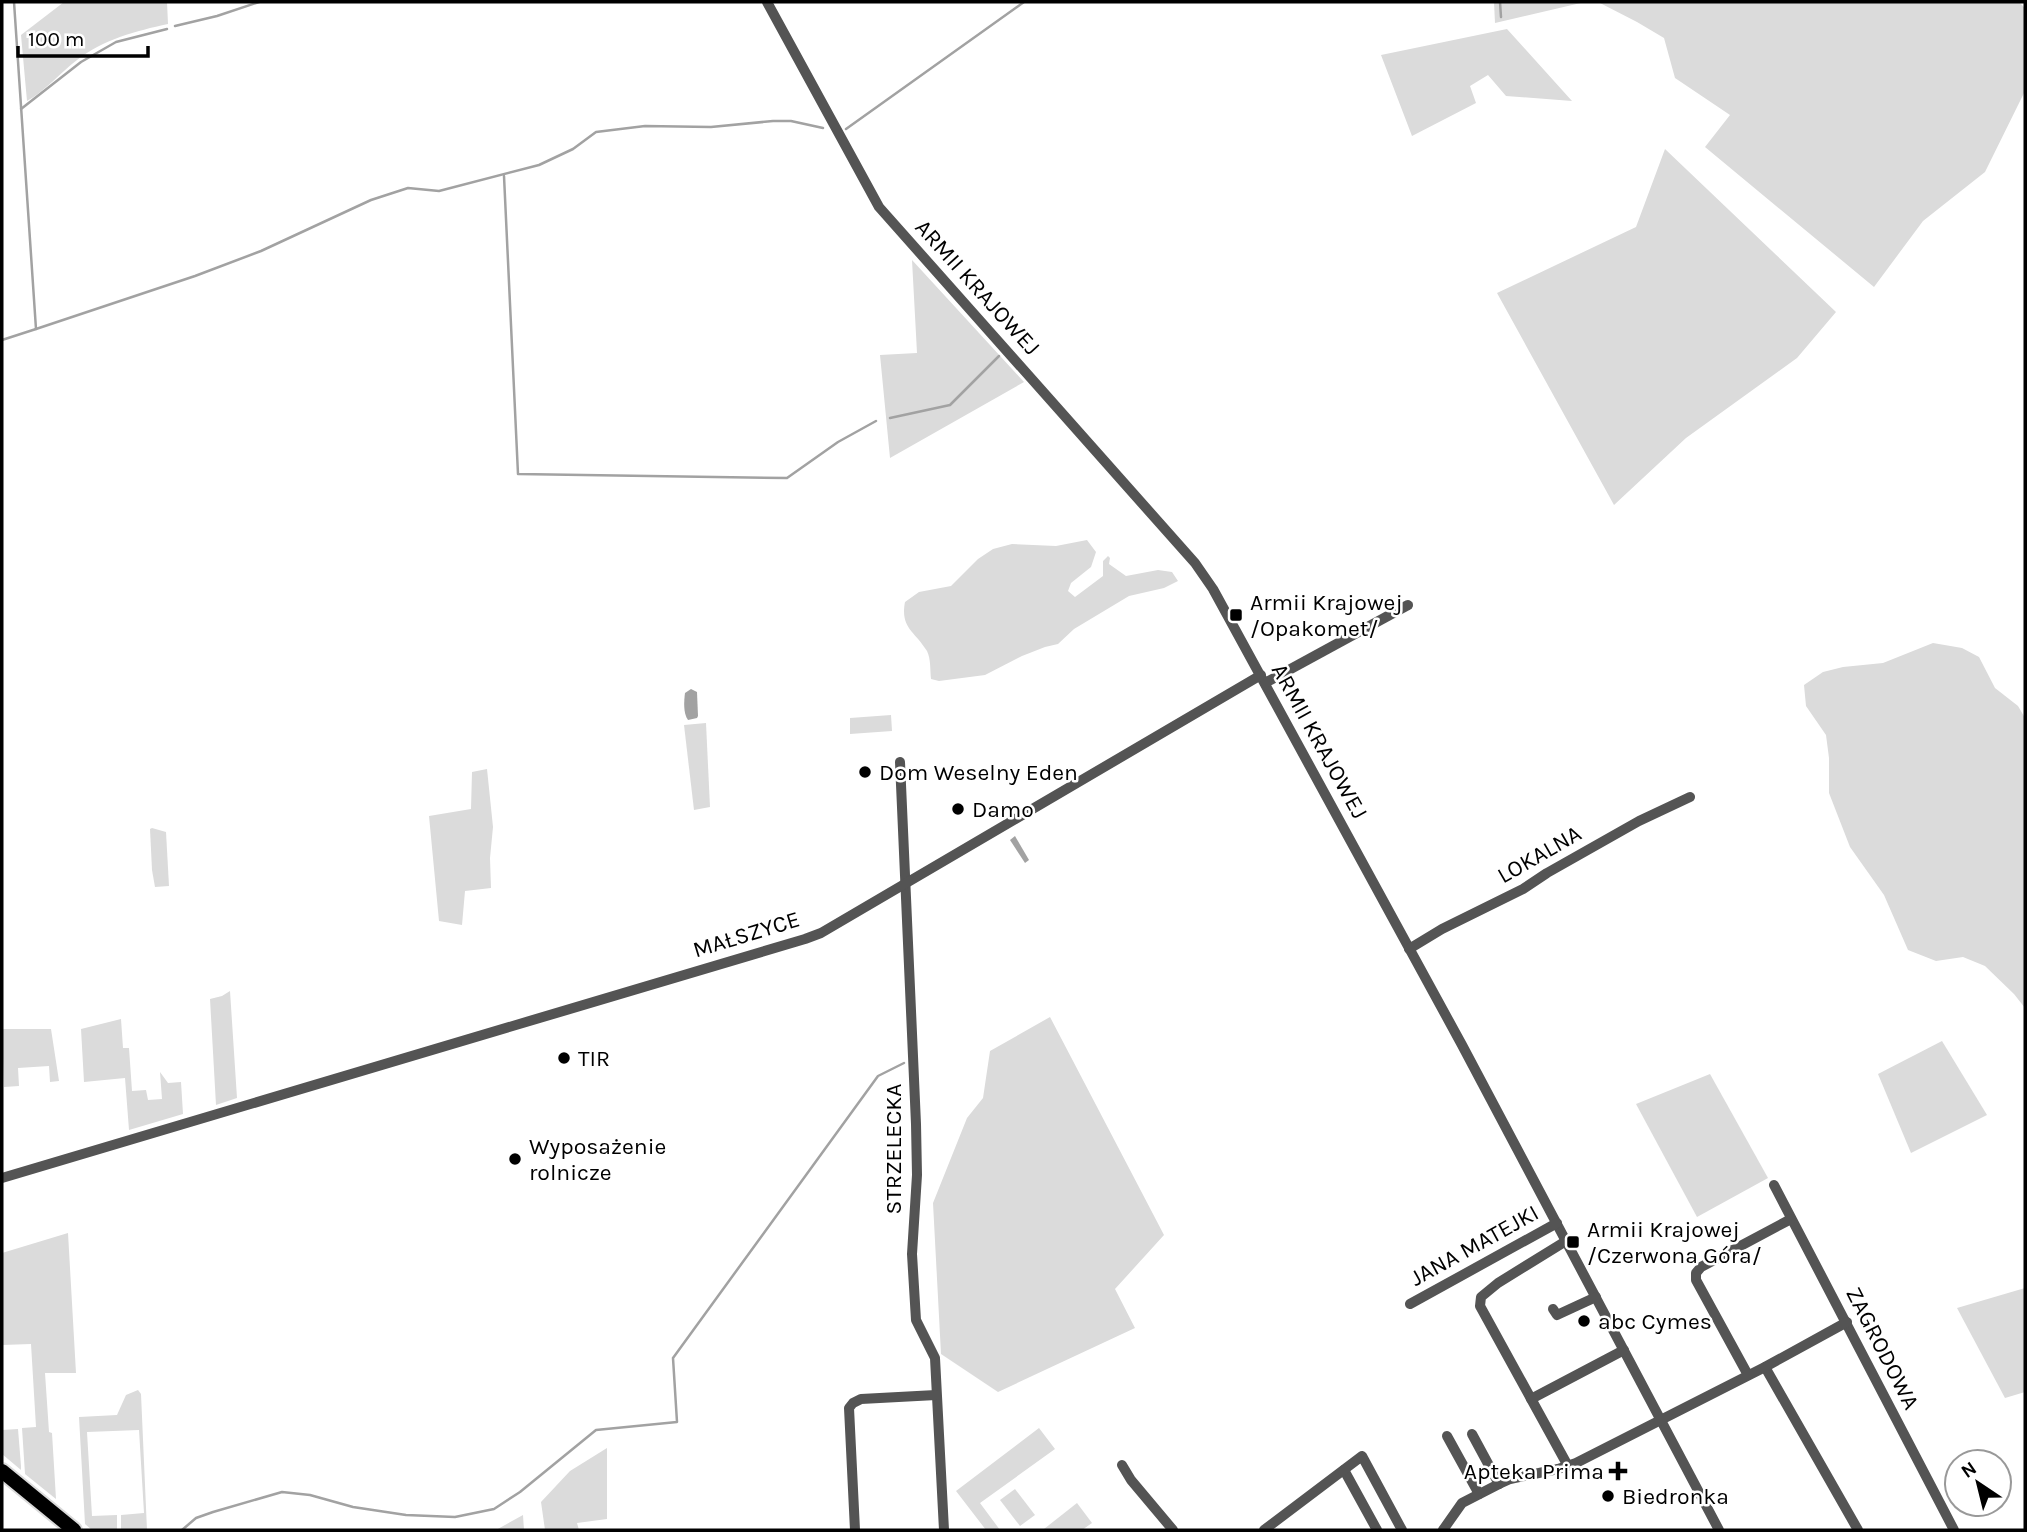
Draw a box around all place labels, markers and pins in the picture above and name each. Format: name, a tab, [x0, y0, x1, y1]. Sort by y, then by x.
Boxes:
place label: Armii Krajowej /Opakomet/	[1250, 589, 1403, 642]
marker: Armii Krajowej /Opakomet/	[1228, 607, 1244, 623]
place label: Dom Weselny Eden	[879, 759, 1078, 786]
marker: Dom Weselny Eden	[857, 764, 873, 780]
place label: Damo	[972, 796, 1034, 823]
marker: Damo	[950, 801, 966, 817]
place label: TIR	[578, 1045, 610, 1072]
marker: TIR	[556, 1050, 572, 1066]
place label: Wyposażenie rolnicze	[529, 1133, 666, 1186]
marker: Wyposażenie rolnicze	[507, 1151, 523, 1167]
place label: Armii Krajowej /Czerwona Góra/	[1587, 1216, 1762, 1269]
marker: Armii Krajowej /Czerwona Góra/	[1565, 1234, 1581, 1250]
place label: abc Cymes	[1598, 1308, 1712, 1335]
marker: abc Cymes	[1576, 1313, 1592, 1329]
place label: Apteka Prima	[1464, 1458, 1604, 1485]
marker: Apteka Prima	[1610, 1463, 1626, 1479]
place label: Biedronka	[1622, 1483, 1729, 1510]
marker: Biedronka	[1600, 1488, 1616, 1504]

